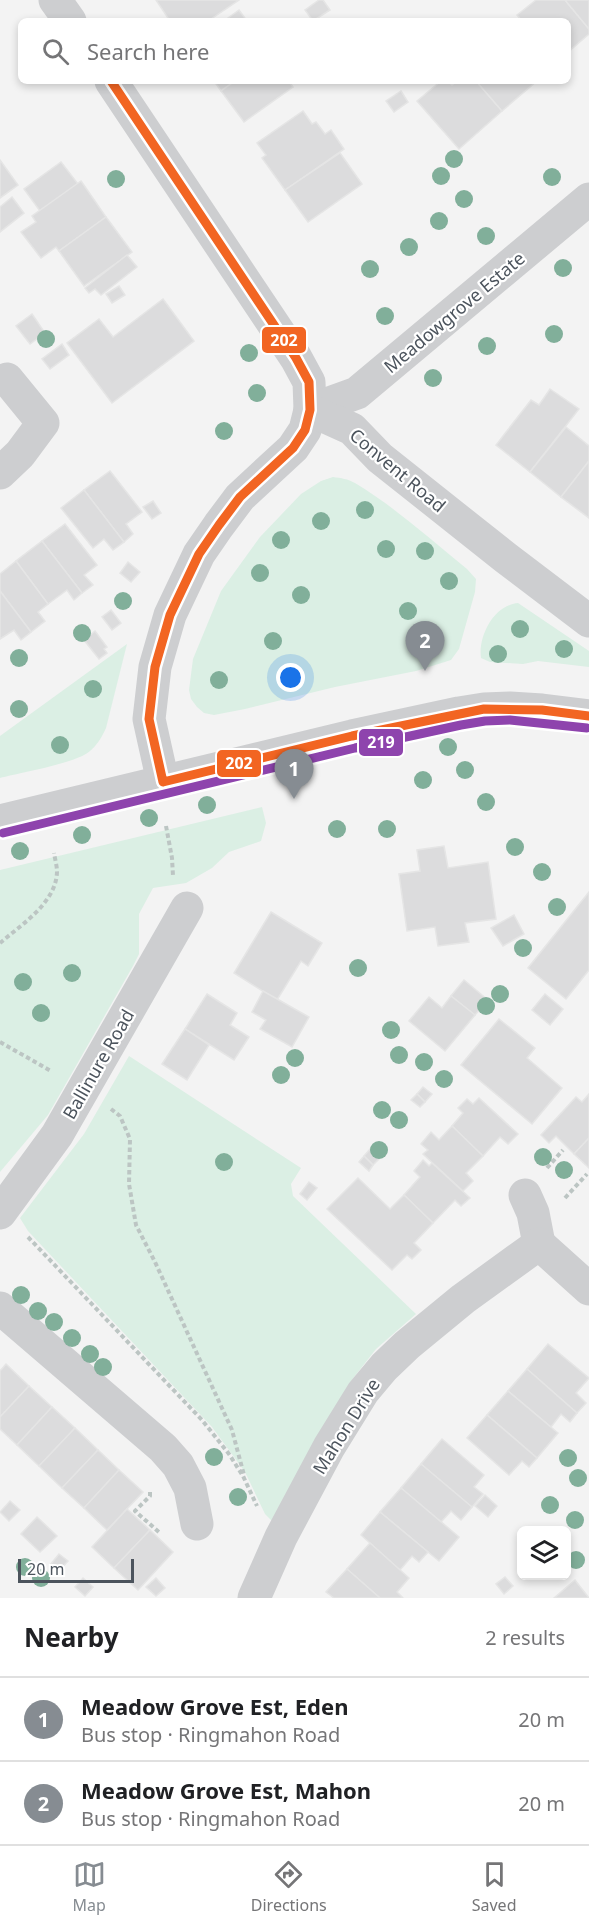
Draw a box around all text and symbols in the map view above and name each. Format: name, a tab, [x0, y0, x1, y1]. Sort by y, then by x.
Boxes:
search box	[18, 18, 571, 84]
icon: search	[39, 35, 72, 68]
text: Search here	[87, 36, 209, 66]
street label: Meadowgrove Estate	[379, 246, 529, 378]
line badge: 202	[261, 326, 307, 354]
text: 202	[270, 329, 298, 351]
street label: Convent Road	[345, 423, 451, 517]
pin: 2	[406, 622, 444, 671]
your location	[276, 663, 305, 692]
line badge: 219	[358, 728, 404, 757]
text: 219	[367, 731, 395, 753]
line badge: 202	[216, 749, 262, 778]
pin: 1	[274, 750, 314, 799]
text: 202	[225, 752, 253, 774]
street label: Ballinure Road	[57, 1005, 139, 1123]
street label: Mahon Drive	[307, 1374, 385, 1478]
map controls	[517, 1526, 571, 1580]
button: layers	[517, 1526, 571, 1580]
scale bar	[18, 1556, 134, 1584]
text: 20 m	[27, 1558, 64, 1580]
text: Nearby	[24, 1619, 119, 1655]
text: 2 results	[485, 1624, 565, 1651]
text: Meadow Grove Est, Eden	[81, 1691, 348, 1721]
text: 1	[38, 1706, 49, 1733]
text: 20 m	[518, 1706, 565, 1733]
text: Bus stop · Ringmahon Road	[81, 1721, 340, 1748]
text: Meadow Grove Est, Mahon	[81, 1775, 371, 1805]
text: 2	[38, 1790, 49, 1817]
text: 20 m	[518, 1790, 565, 1817]
text: Bus stop · Ringmahon Road	[81, 1805, 340, 1832]
tab: Map	[72, 1858, 106, 1916]
tab: Directions	[251, 1858, 327, 1916]
tab: Saved	[472, 1858, 516, 1916]

